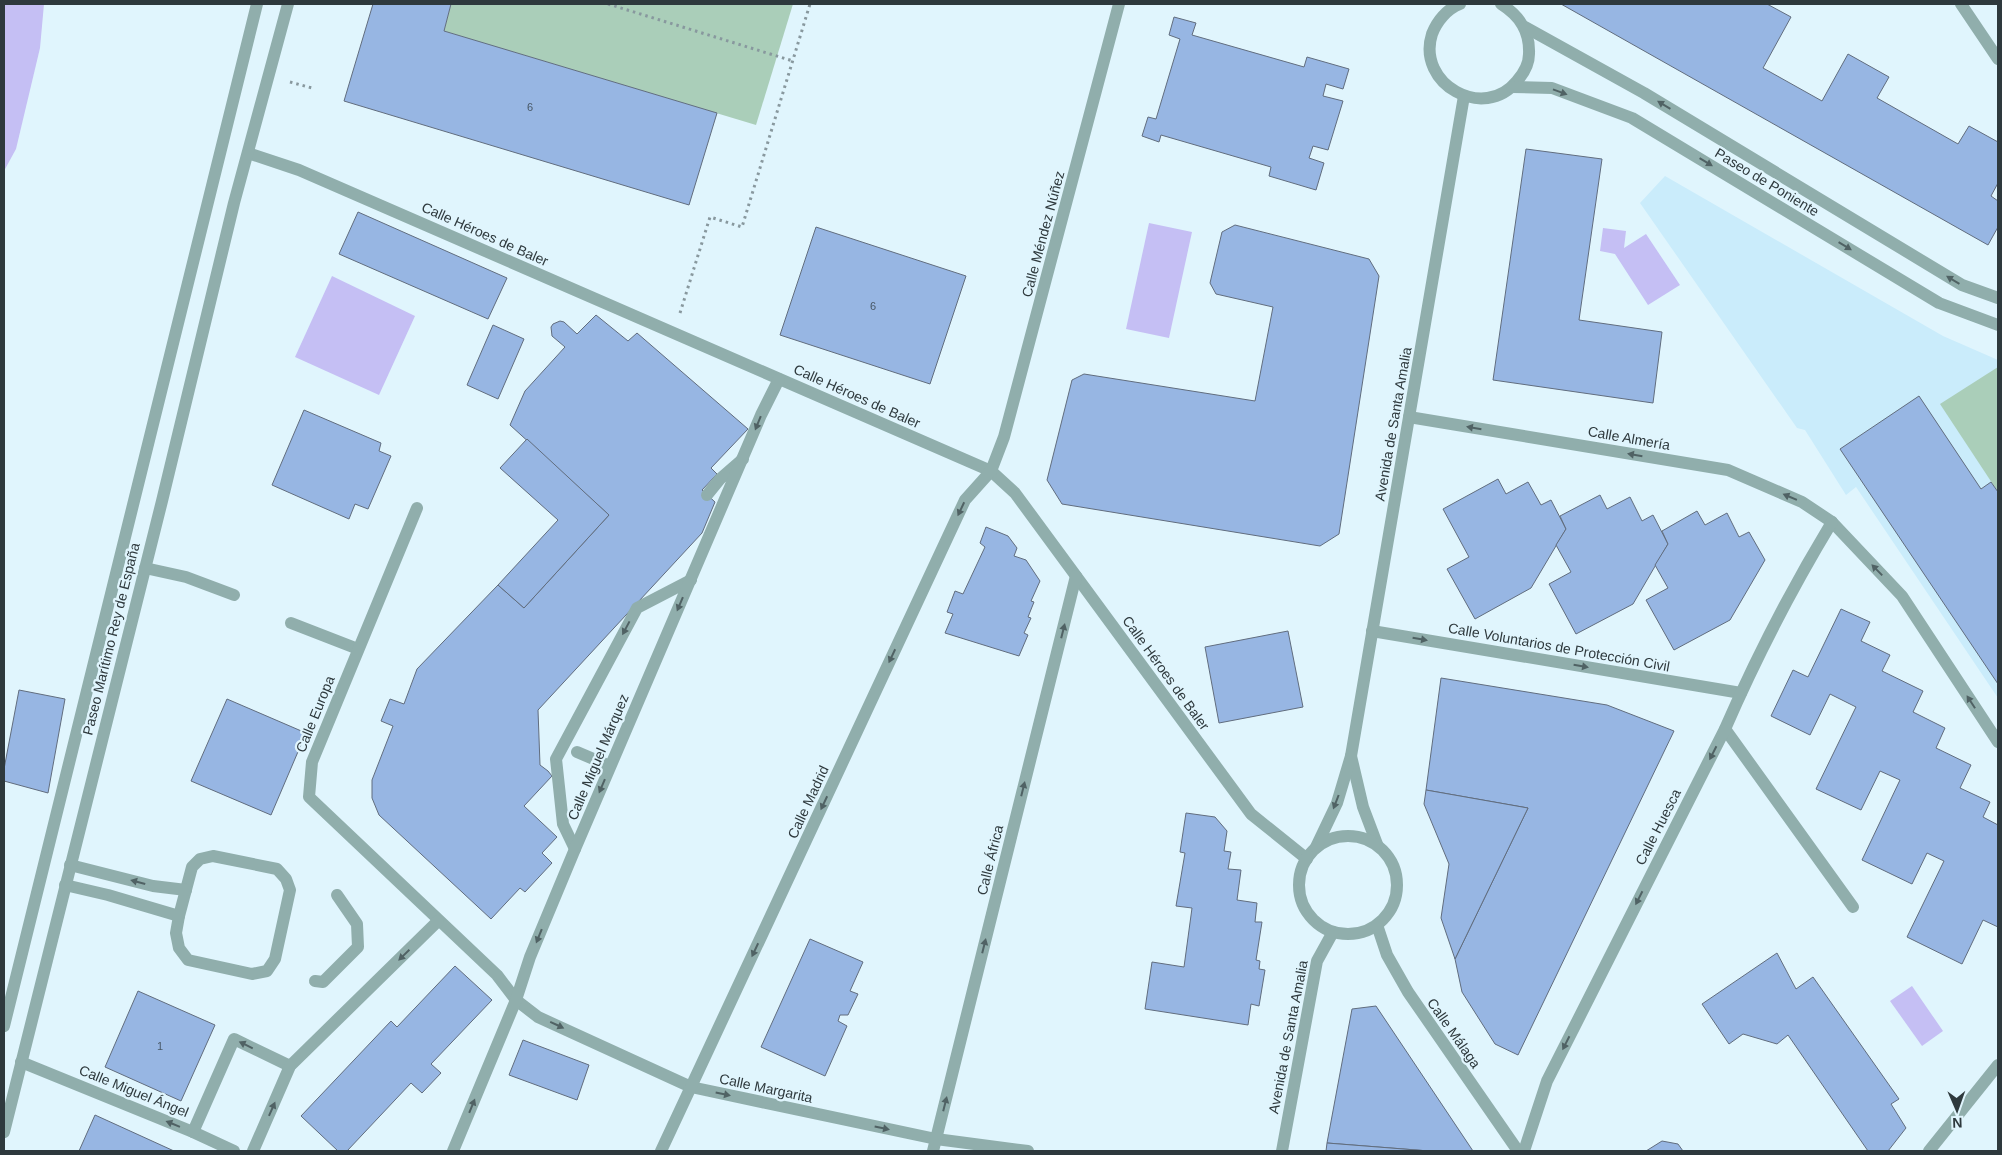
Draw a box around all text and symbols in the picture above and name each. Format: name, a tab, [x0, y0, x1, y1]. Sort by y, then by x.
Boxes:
one-way arrow	[1553, 89, 1568, 96]
one-way arrow	[1658, 100, 1671, 109]
house number: 6	[527, 101, 533, 113]
street label: Paseo de Poniente	[1712, 145, 1822, 219]
one-way arrow	[1699, 158, 1712, 167]
street label: Calle Méndez Núñez	[1018, 169, 1068, 299]
street label: Calle Héroes de Baler	[419, 199, 551, 269]
one-way arrow	[1839, 242, 1852, 251]
one-way arrow	[1947, 275, 1960, 284]
house number: 6	[870, 300, 876, 312]
street label: Avenida de Santa Amalia	[1372, 345, 1414, 502]
street label: Calle Héroes de Baler	[791, 361, 923, 431]
one-way arrow	[754, 416, 762, 431]
one-way arrow	[1466, 423, 1482, 431]
street label: Calle Almería	[1587, 423, 1672, 453]
one-way arrow	[1626, 450, 1642, 458]
one-way arrow	[1783, 492, 1797, 500]
one-way arrow	[957, 502, 965, 516]
street label: Paseo Marítimo Rey de España	[79, 541, 143, 737]
one-way arrow	[1871, 564, 1883, 576]
one-way arrow	[675, 597, 683, 611]
street label: Calle Héroes de Baler	[1119, 613, 1213, 733]
street label: Calle Voluntarios de Protección Civil	[1447, 620, 1671, 674]
one-way arrow	[622, 621, 630, 636]
one-way arrow	[1059, 623, 1067, 638]
one-way arrow	[1413, 636, 1429, 644]
one-way arrow	[888, 649, 896, 663]
one-way arrow	[1573, 663, 1589, 671]
street label: Calle Europa	[292, 673, 338, 755]
street label: Calle Miguel Márquez	[564, 692, 632, 822]
one-way arrow	[1967, 695, 1976, 708]
one-way arrow	[1709, 746, 1717, 760]
street label: Calle Madrid	[784, 763, 832, 841]
one-way arrow	[597, 779, 605, 793]
one-way arrow	[1019, 781, 1027, 796]
street label: Calle Huesca	[1632, 786, 1684, 868]
one-way arrow	[1332, 795, 1339, 810]
one-way arrow	[819, 796, 827, 810]
street label: Calle África	[974, 823, 1006, 897]
one-way arrow	[130, 878, 145, 886]
one-way arrow	[1635, 891, 1643, 905]
one-way arrow	[535, 928, 542, 943]
one-way arrow	[980, 939, 988, 954]
one-way arrow	[750, 943, 758, 957]
one-way arrow	[398, 949, 410, 961]
street label: Avenida de Santa Amalia	[1265, 959, 1311, 1115]
street label: Calle Málaga	[1424, 995, 1484, 1071]
one-way arrow	[550, 1022, 564, 1030]
one-way arrow	[1562, 1036, 1570, 1050]
house number: 1	[157, 1040, 163, 1052]
one-way arrow	[239, 1041, 254, 1049]
street label: Calle Miguel Ángel	[77, 1062, 191, 1120]
street label: Calle Margarita	[718, 1070, 814, 1106]
north arrow	[1932, 1085, 1982, 1135]
one-way arrow	[715, 1090, 730, 1098]
one-way arrow	[941, 1096, 949, 1111]
one-way arrow	[468, 1099, 476, 1113]
one-way arrow	[268, 1102, 276, 1116]
text: N	[1952, 1115, 1963, 1131]
one-way arrow	[166, 1119, 181, 1127]
one-way arrow	[874, 1124, 889, 1132]

